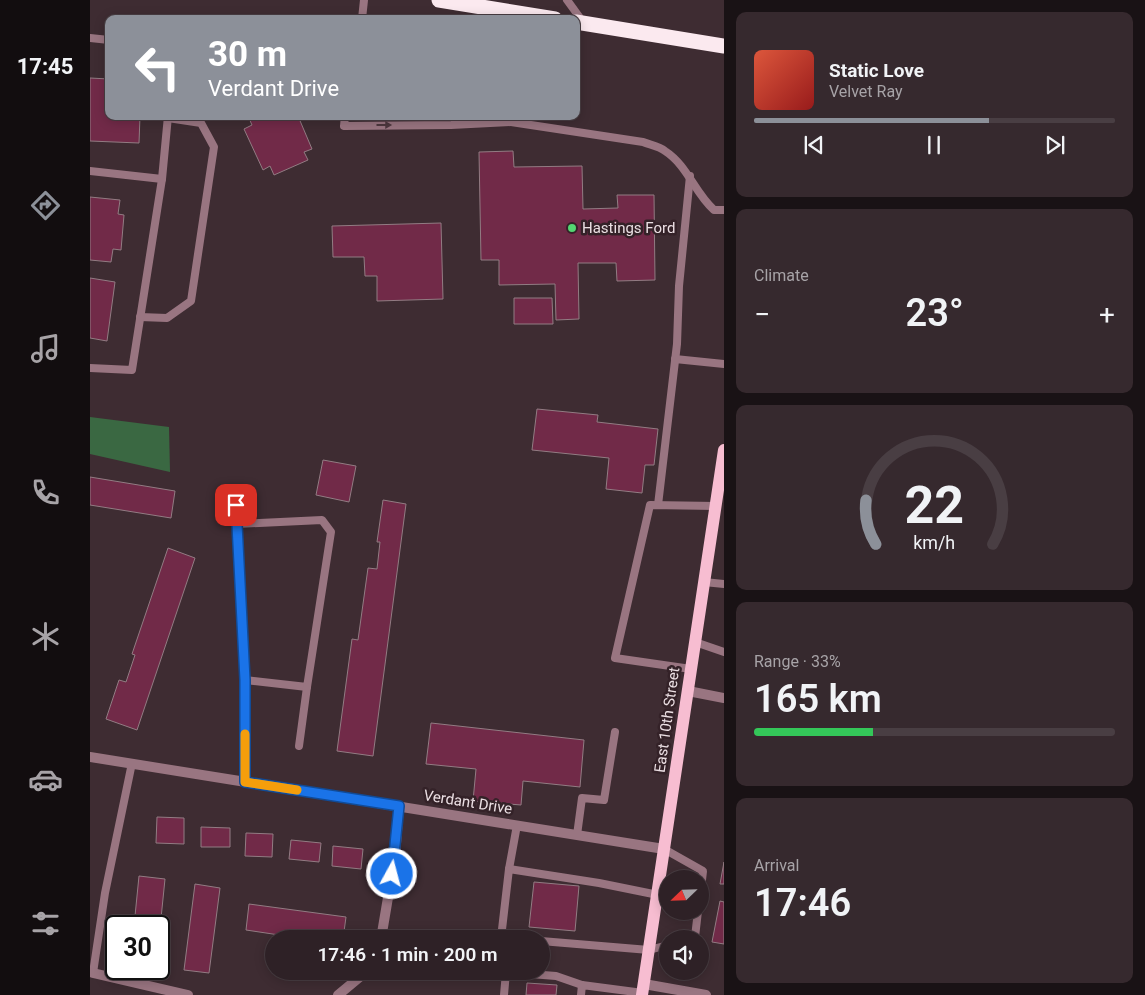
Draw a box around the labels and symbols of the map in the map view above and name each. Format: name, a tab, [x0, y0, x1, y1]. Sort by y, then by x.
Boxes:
one-way arrow	[376, 121, 392, 129]
place label: Hastings Ford	[582, 219, 675, 237]
marker: Hastings Ford	[566, 222, 578, 234]
pin	[215, 484, 257, 526]
street label: East 10th Street	[651, 666, 683, 774]
street label: Verdant Drive	[422, 786, 514, 818]
position arrow	[365, 847, 417, 899]
north arrow	[659, 870, 709, 920]
speed limit sign: 30	[105, 915, 170, 980]

